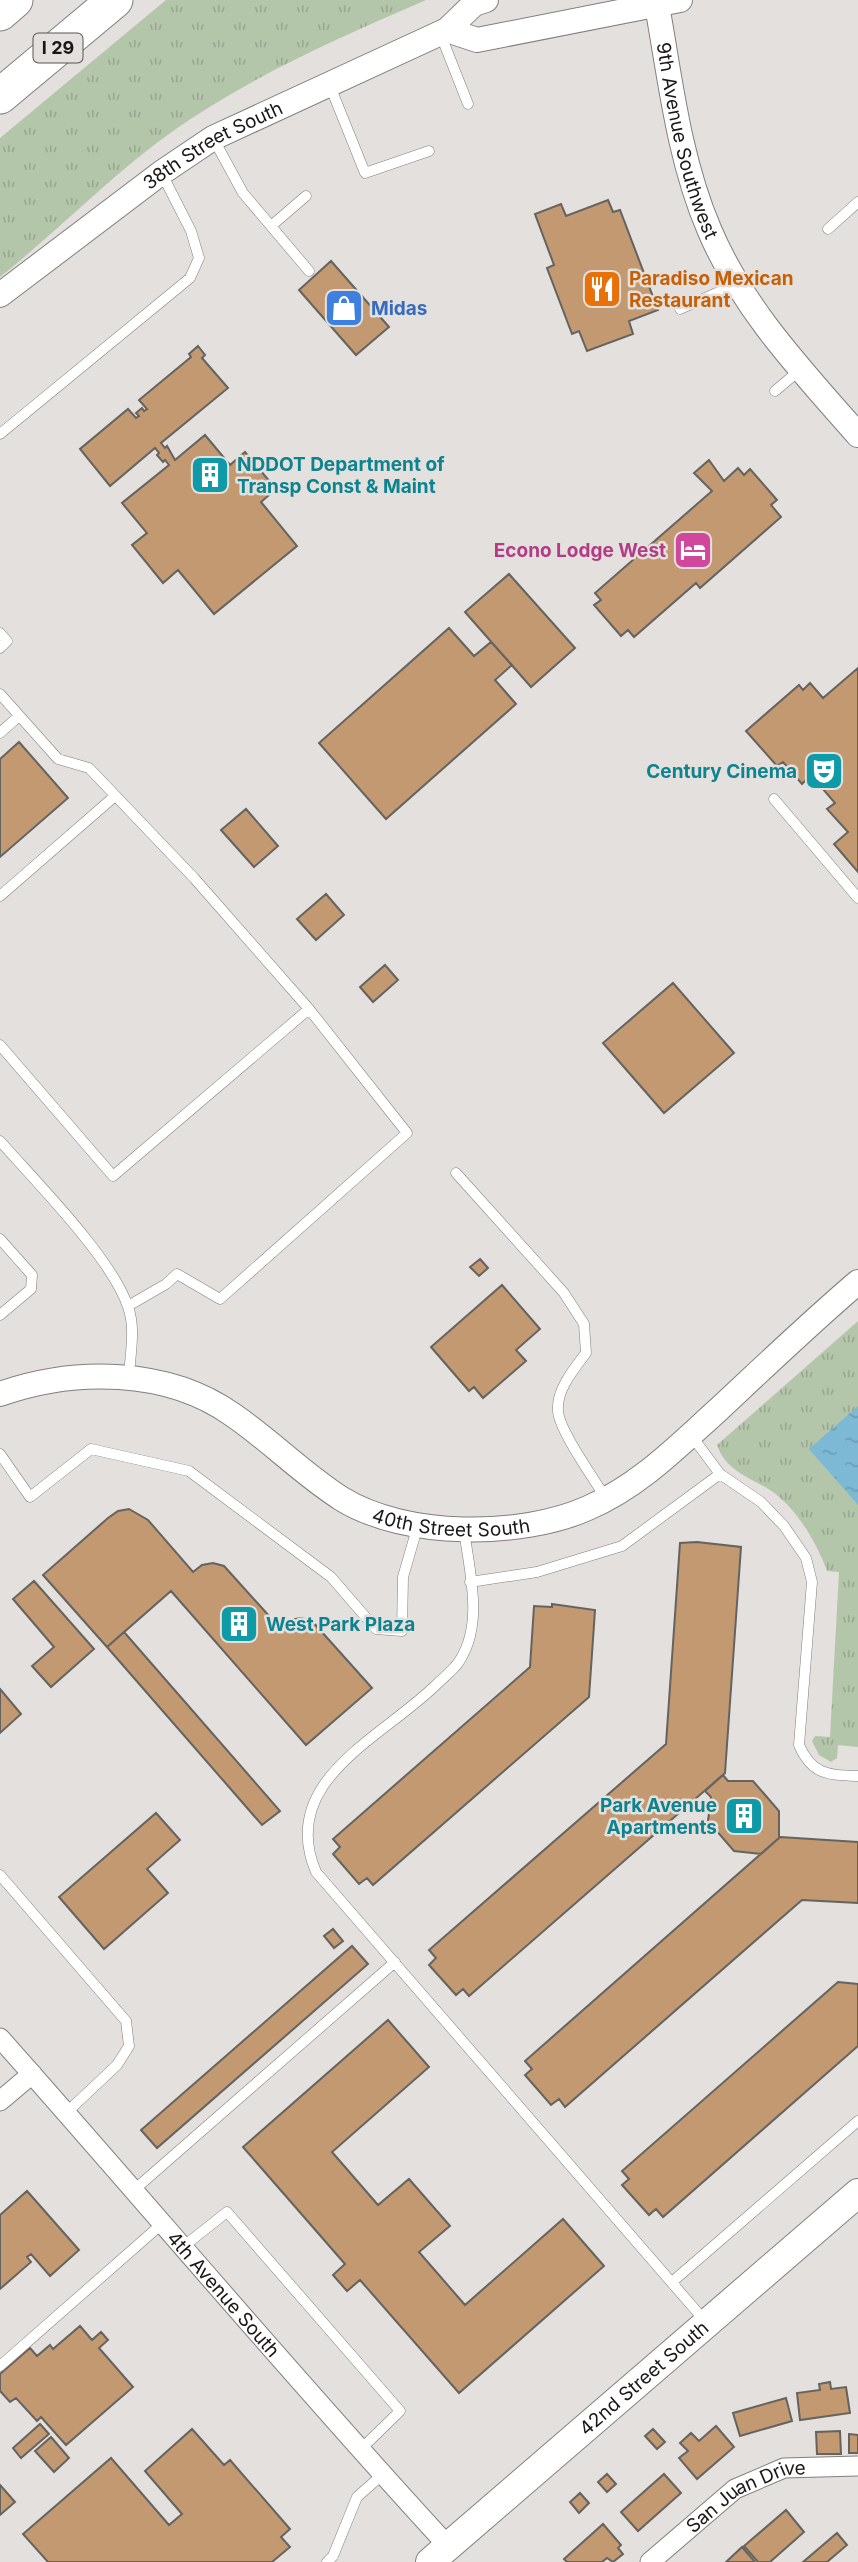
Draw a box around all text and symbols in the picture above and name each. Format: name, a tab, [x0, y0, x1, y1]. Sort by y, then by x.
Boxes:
road number: I 29	[34, 33, 82, 62]
street label: 9th Avenue Southwest	[651, 41, 723, 242]
street label: 38th Street South	[139, 97, 286, 195]
place label: Paradiso Mexican Restaurant	[629, 267, 794, 312]
restaurant icon: Paradiso Mexican Restaurant	[581, 268, 623, 310]
shop icon: Midas	[323, 287, 365, 329]
place label: Midas	[371, 297, 428, 320]
place label: NDDOT Department of Transp Const & Maint	[237, 453, 445, 498]
building icon: NDDOT Department of Transp Const & Maint	[189, 454, 231, 496]
hotel icon: Econo Lodge West	[672, 529, 714, 571]
place label: Econo Lodge West	[494, 539, 666, 562]
theatre icon: Century Cinema	[803, 750, 845, 792]
place label: Century Cinema	[646, 760, 797, 783]
street label: 40th Street South	[369, 1503, 532, 1541]
building icon: West Park Plaza	[218, 1603, 260, 1645]
place label: West Park Plaza	[266, 1613, 415, 1636]
place label: Park Avenue Apartments	[600, 1794, 717, 1839]
building icon: Park Avenue Apartments	[723, 1795, 765, 1837]
street label: 4th Avenue South	[162, 2227, 284, 2362]
street label: 42nd Street South	[575, 2316, 713, 2440]
street label: San Juan Drive	[682, 2456, 806, 2538]

